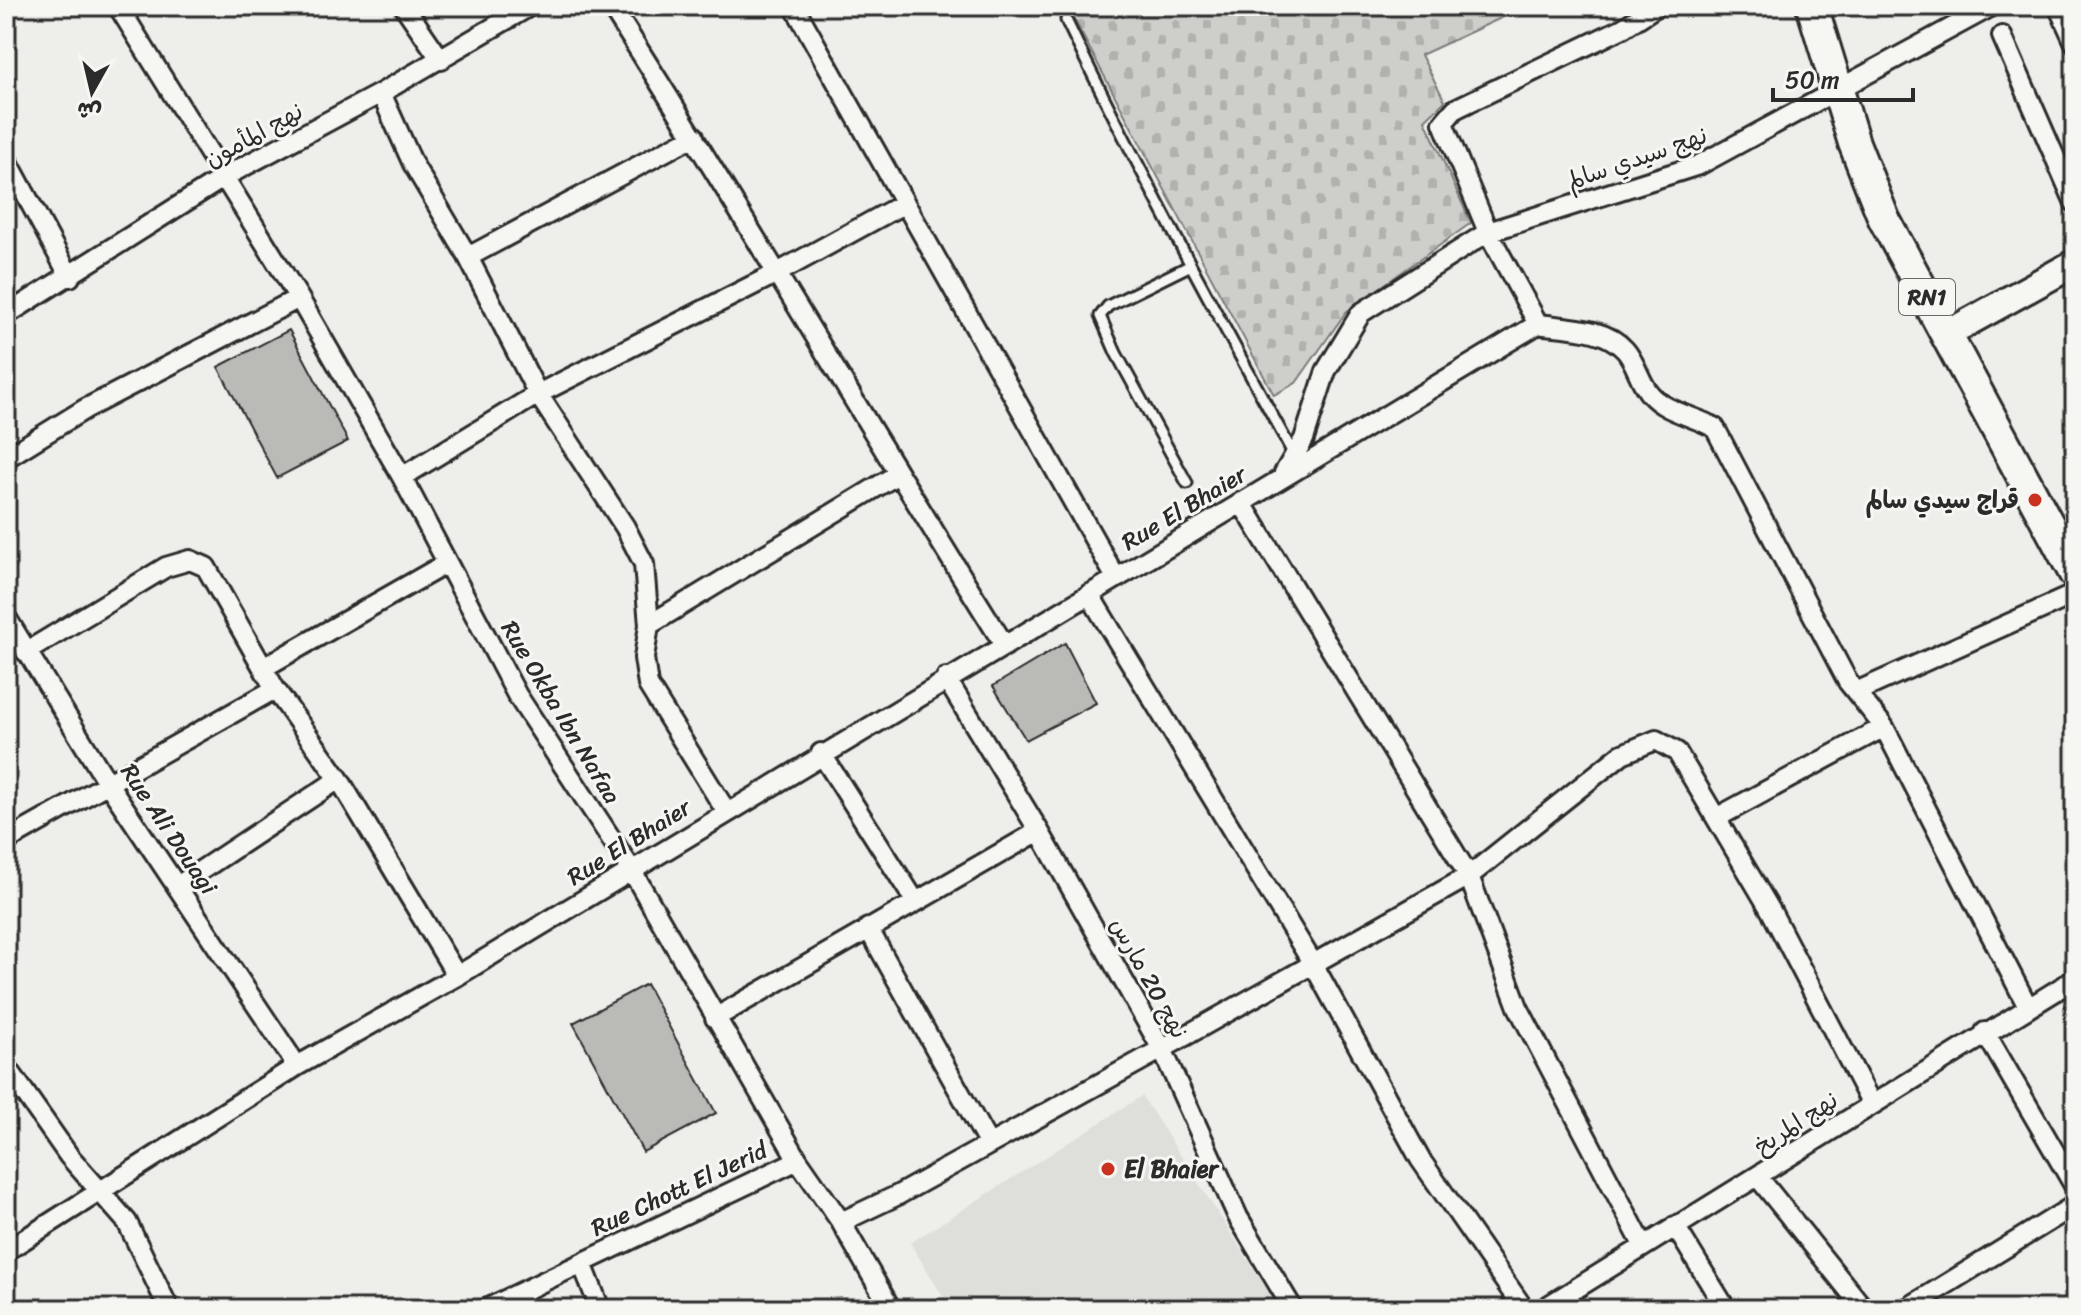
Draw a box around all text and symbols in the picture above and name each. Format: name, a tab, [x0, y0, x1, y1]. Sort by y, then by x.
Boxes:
north arrow	[52, 52, 132, 132]
scale bar	[1773, 52, 1913, 102]
text: 50 m	[1785, 59, 1840, 101]
text: ش	[75, 90, 104, 132]
street label: نهج المأمون	[197, 91, 311, 179]
street label: نهج سيدي سالم	[1561, 114, 1713, 202]
road number: RN1	[1899, 279, 1955, 315]
street label: Rue El Bhaier	[1113, 453, 1256, 562]
place label: قراج سيدي سالم	[1866, 479, 2019, 521]
marker: قراج سيدي سالم	[2026, 491, 2044, 509]
street label: Rue Okba Ibn Nafaa	[489, 612, 633, 812]
street label: Rue Ali Douagi	[109, 754, 230, 905]
street label: Rue El Bhaier	[558, 786, 701, 897]
street label: نهج 20 مارس	[1098, 909, 1200, 1047]
street label: نهج المريخ	[1745, 1080, 1847, 1166]
street label: Rue Chott El Jerid	[584, 1129, 776, 1248]
place label: El Bhaier	[1124, 1148, 1220, 1190]
marker: El Bhaier	[1099, 1160, 1117, 1178]

